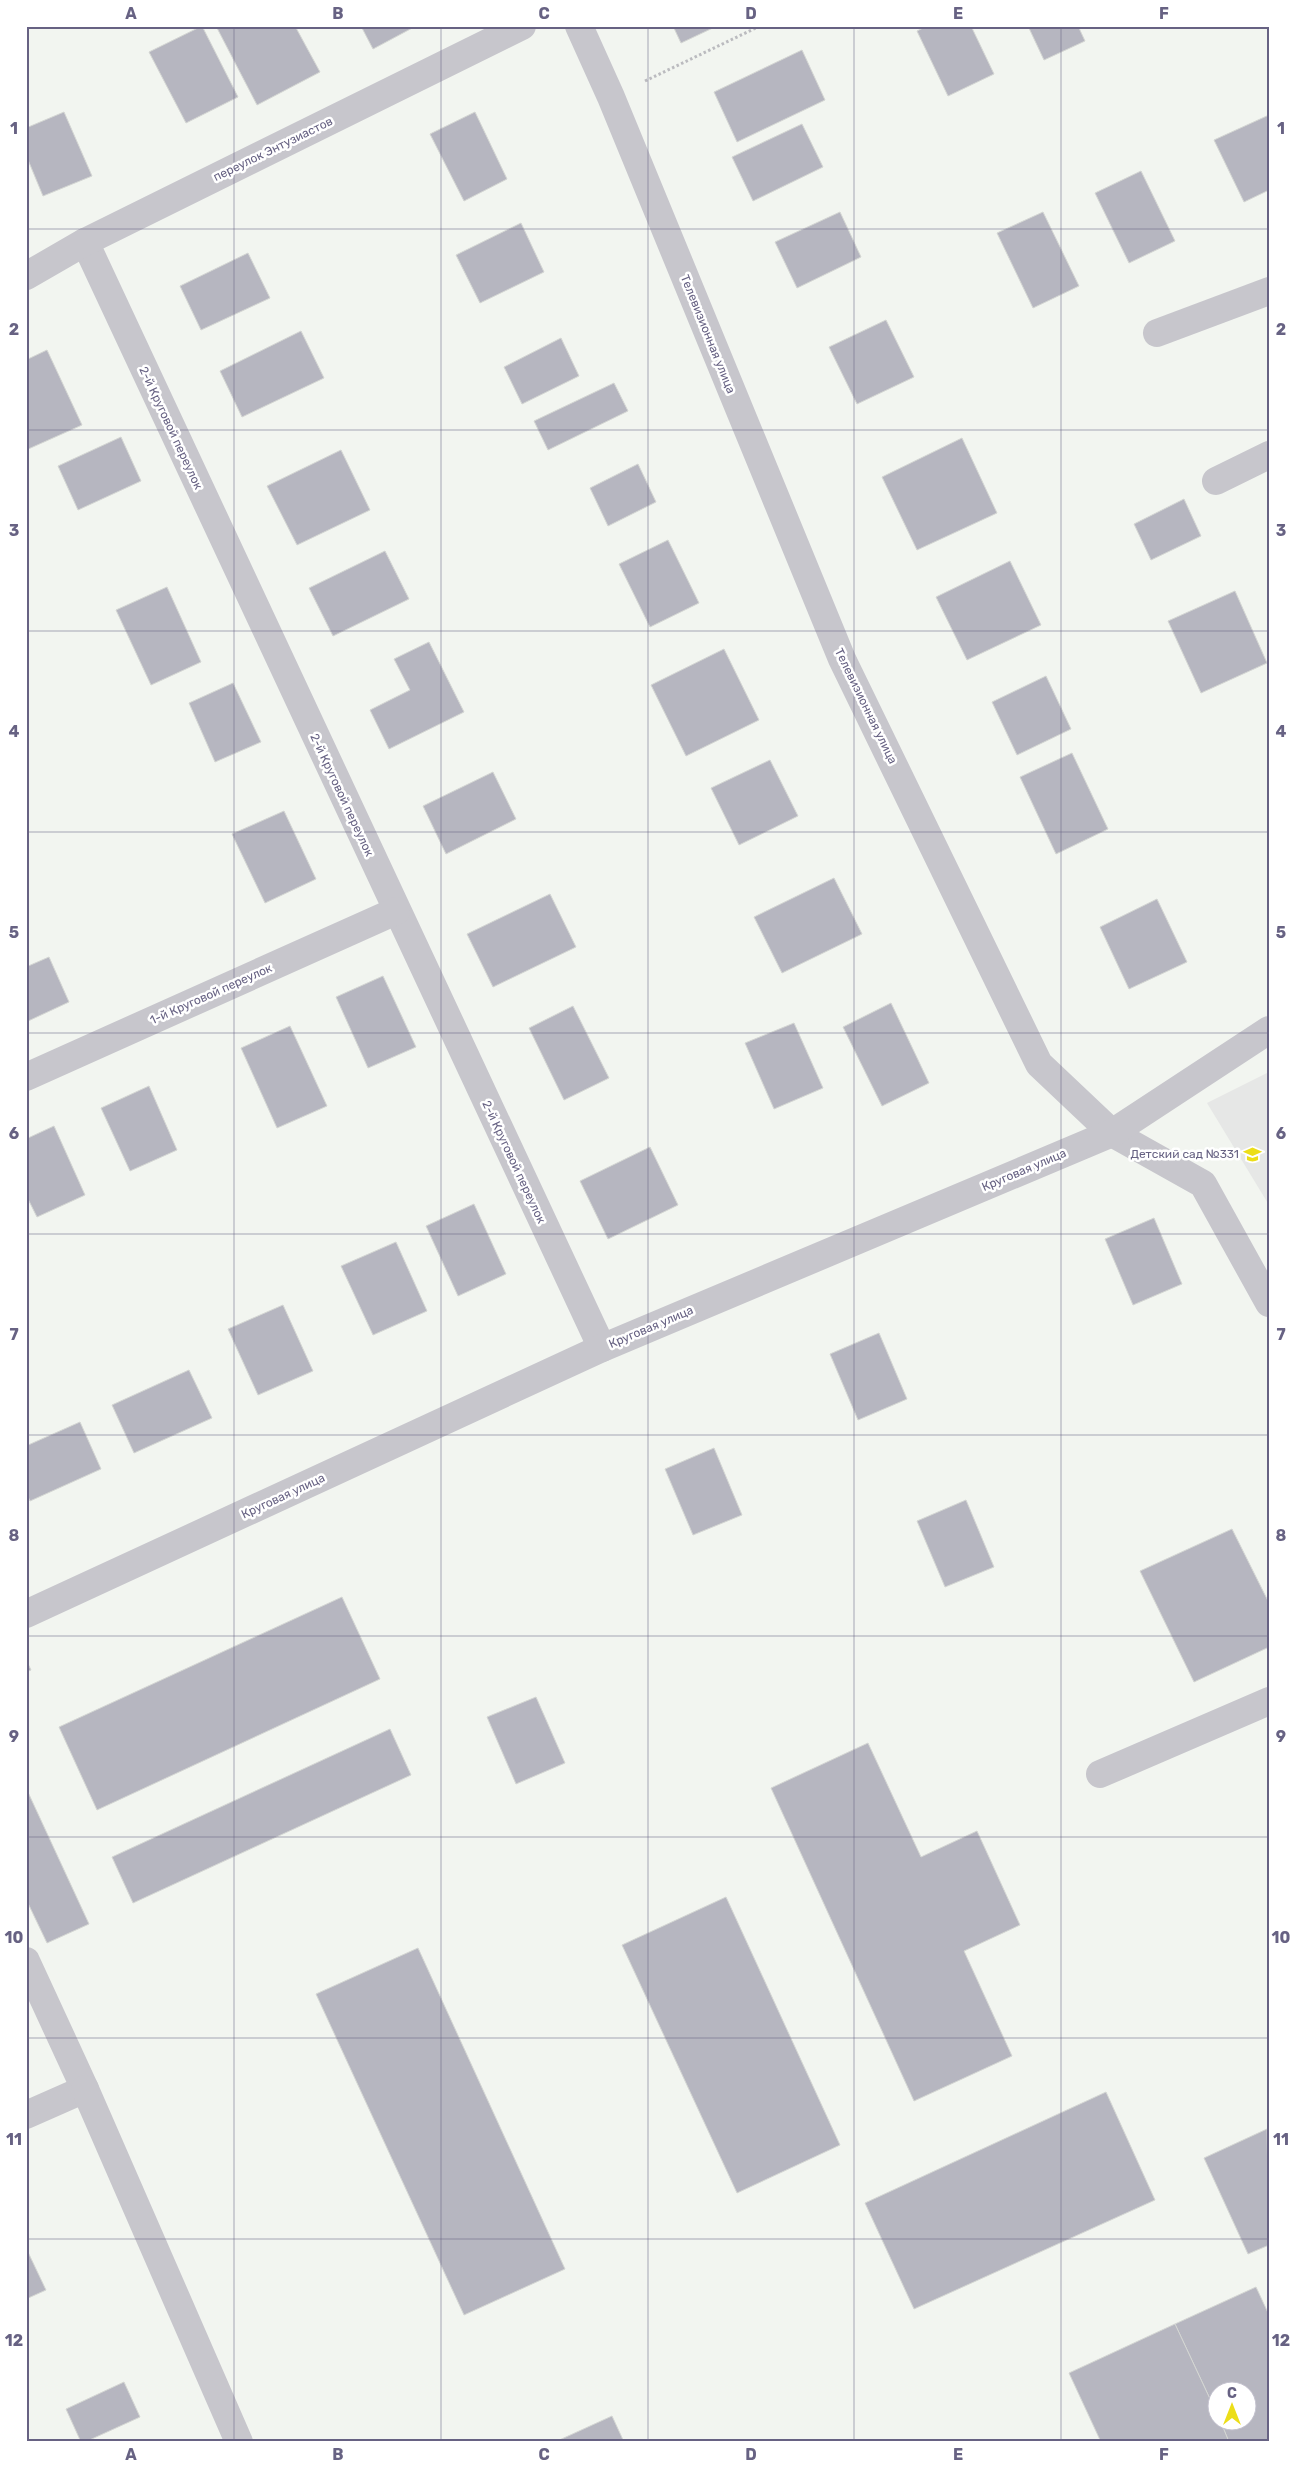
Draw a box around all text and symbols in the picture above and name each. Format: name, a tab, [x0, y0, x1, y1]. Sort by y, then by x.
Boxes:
text: A	[125, 4, 137, 23]
text: B	[332, 4, 344, 23]
text: C	[538, 4, 550, 23]
text: D	[745, 4, 757, 23]
text: E	[953, 4, 963, 23]
text: F	[1159, 4, 1169, 23]
street label: переулок Энтузиастов	[211, 114, 335, 184]
text: 1	[10, 119, 18, 138]
text: 1	[1277, 119, 1285, 138]
street label: Телевизионная улица	[678, 273, 738, 395]
text: 2	[9, 320, 19, 339]
text: 2	[1276, 320, 1286, 339]
street label: 2-й Круговой переулок	[136, 364, 206, 492]
text: 3	[9, 521, 19, 540]
text: 3	[1276, 521, 1286, 540]
street label: Телевизионная улица	[832, 646, 900, 766]
text: 4	[9, 722, 20, 741]
text: 4	[1276, 722, 1287, 741]
street label: 2-й Круговой переулок	[307, 731, 377, 859]
text: 5	[9, 923, 19, 942]
text: 5	[1276, 923, 1286, 942]
street label: 1-й Круговой переулок	[148, 961, 275, 1027]
street label: 2-й Круговой переулок	[479, 1098, 549, 1226]
text: 6	[9, 1124, 19, 1143]
text: 6	[1276, 1124, 1286, 1143]
school or university icon: Детский сад №331	[1243, 1144, 1263, 1164]
street label: Круговая улица	[980, 1146, 1068, 1194]
place label: Детский сад №331	[1130, 1147, 1239, 1161]
street label: Круговая улица	[607, 1303, 695, 1351]
text: 7	[9, 1325, 19, 1344]
text: 7	[1276, 1325, 1286, 1344]
street label: Круговая улица	[239, 1471, 327, 1521]
text: 8	[9, 1526, 20, 1545]
text: 8	[1276, 1526, 1287, 1545]
text: 9	[9, 1727, 19, 1746]
text: 9	[1276, 1727, 1286, 1746]
text: 10	[5, 1928, 24, 1947]
text: 10	[1272, 1928, 1291, 1947]
text: 11	[6, 2130, 22, 2149]
text: 11	[1273, 2130, 1289, 2149]
text: 12	[5, 2331, 23, 2350]
text: 12	[1272, 2331, 1290, 2350]
north arrow	[1208, 2380, 1258, 2430]
text: С	[1227, 2385, 1237, 2402]
text: A	[125, 2445, 137, 2464]
text: B	[332, 2445, 344, 2464]
text: C	[538, 2445, 550, 2464]
text: D	[745, 2445, 757, 2464]
text: E	[953, 2445, 963, 2464]
text: F	[1159, 2445, 1169, 2464]

